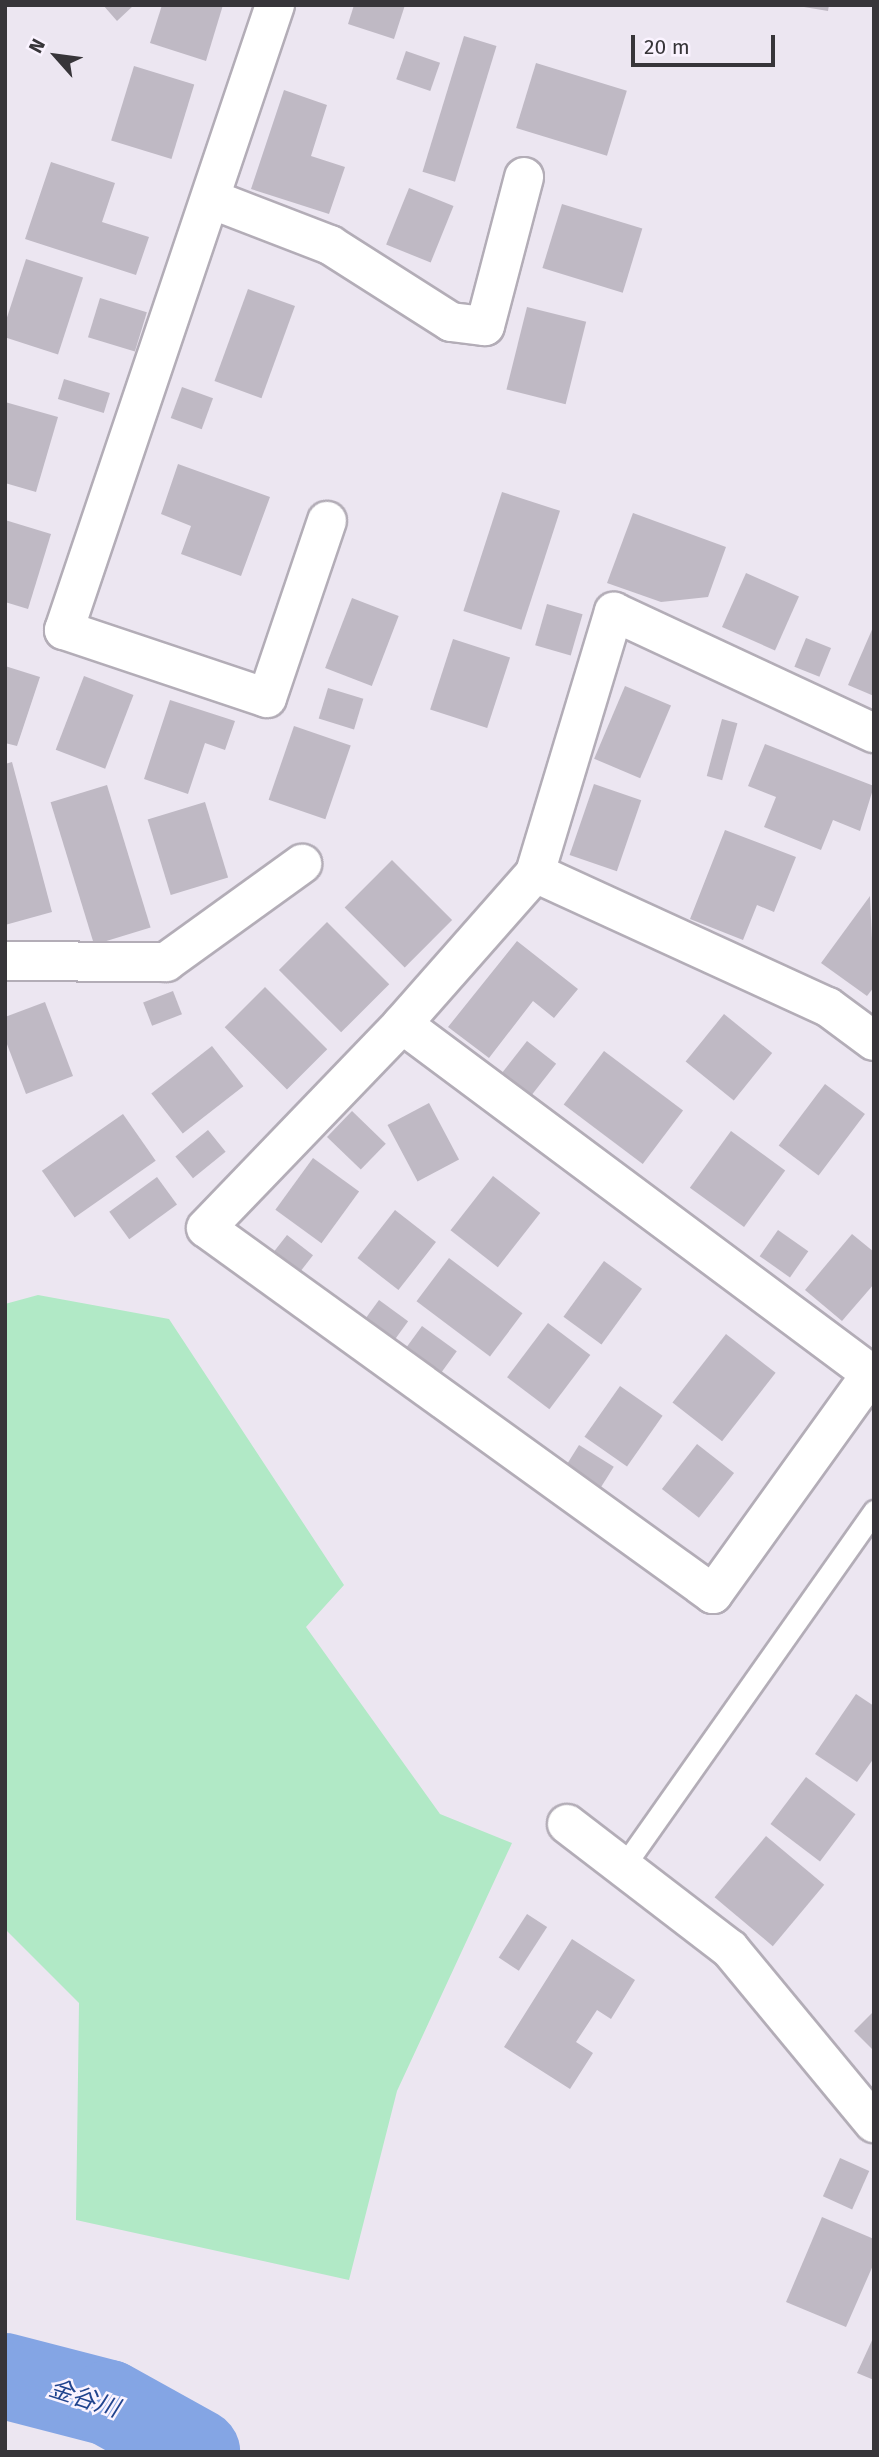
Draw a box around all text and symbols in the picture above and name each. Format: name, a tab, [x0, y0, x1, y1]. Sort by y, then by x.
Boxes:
north arrow	[21, 21, 91, 91]
scale bar	[634, 21, 778, 65]
text: 20 m	[644, 34, 690, 60]
text: N	[24, 35, 50, 57]
water label: 金谷川	[45, 2374, 123, 2424]

